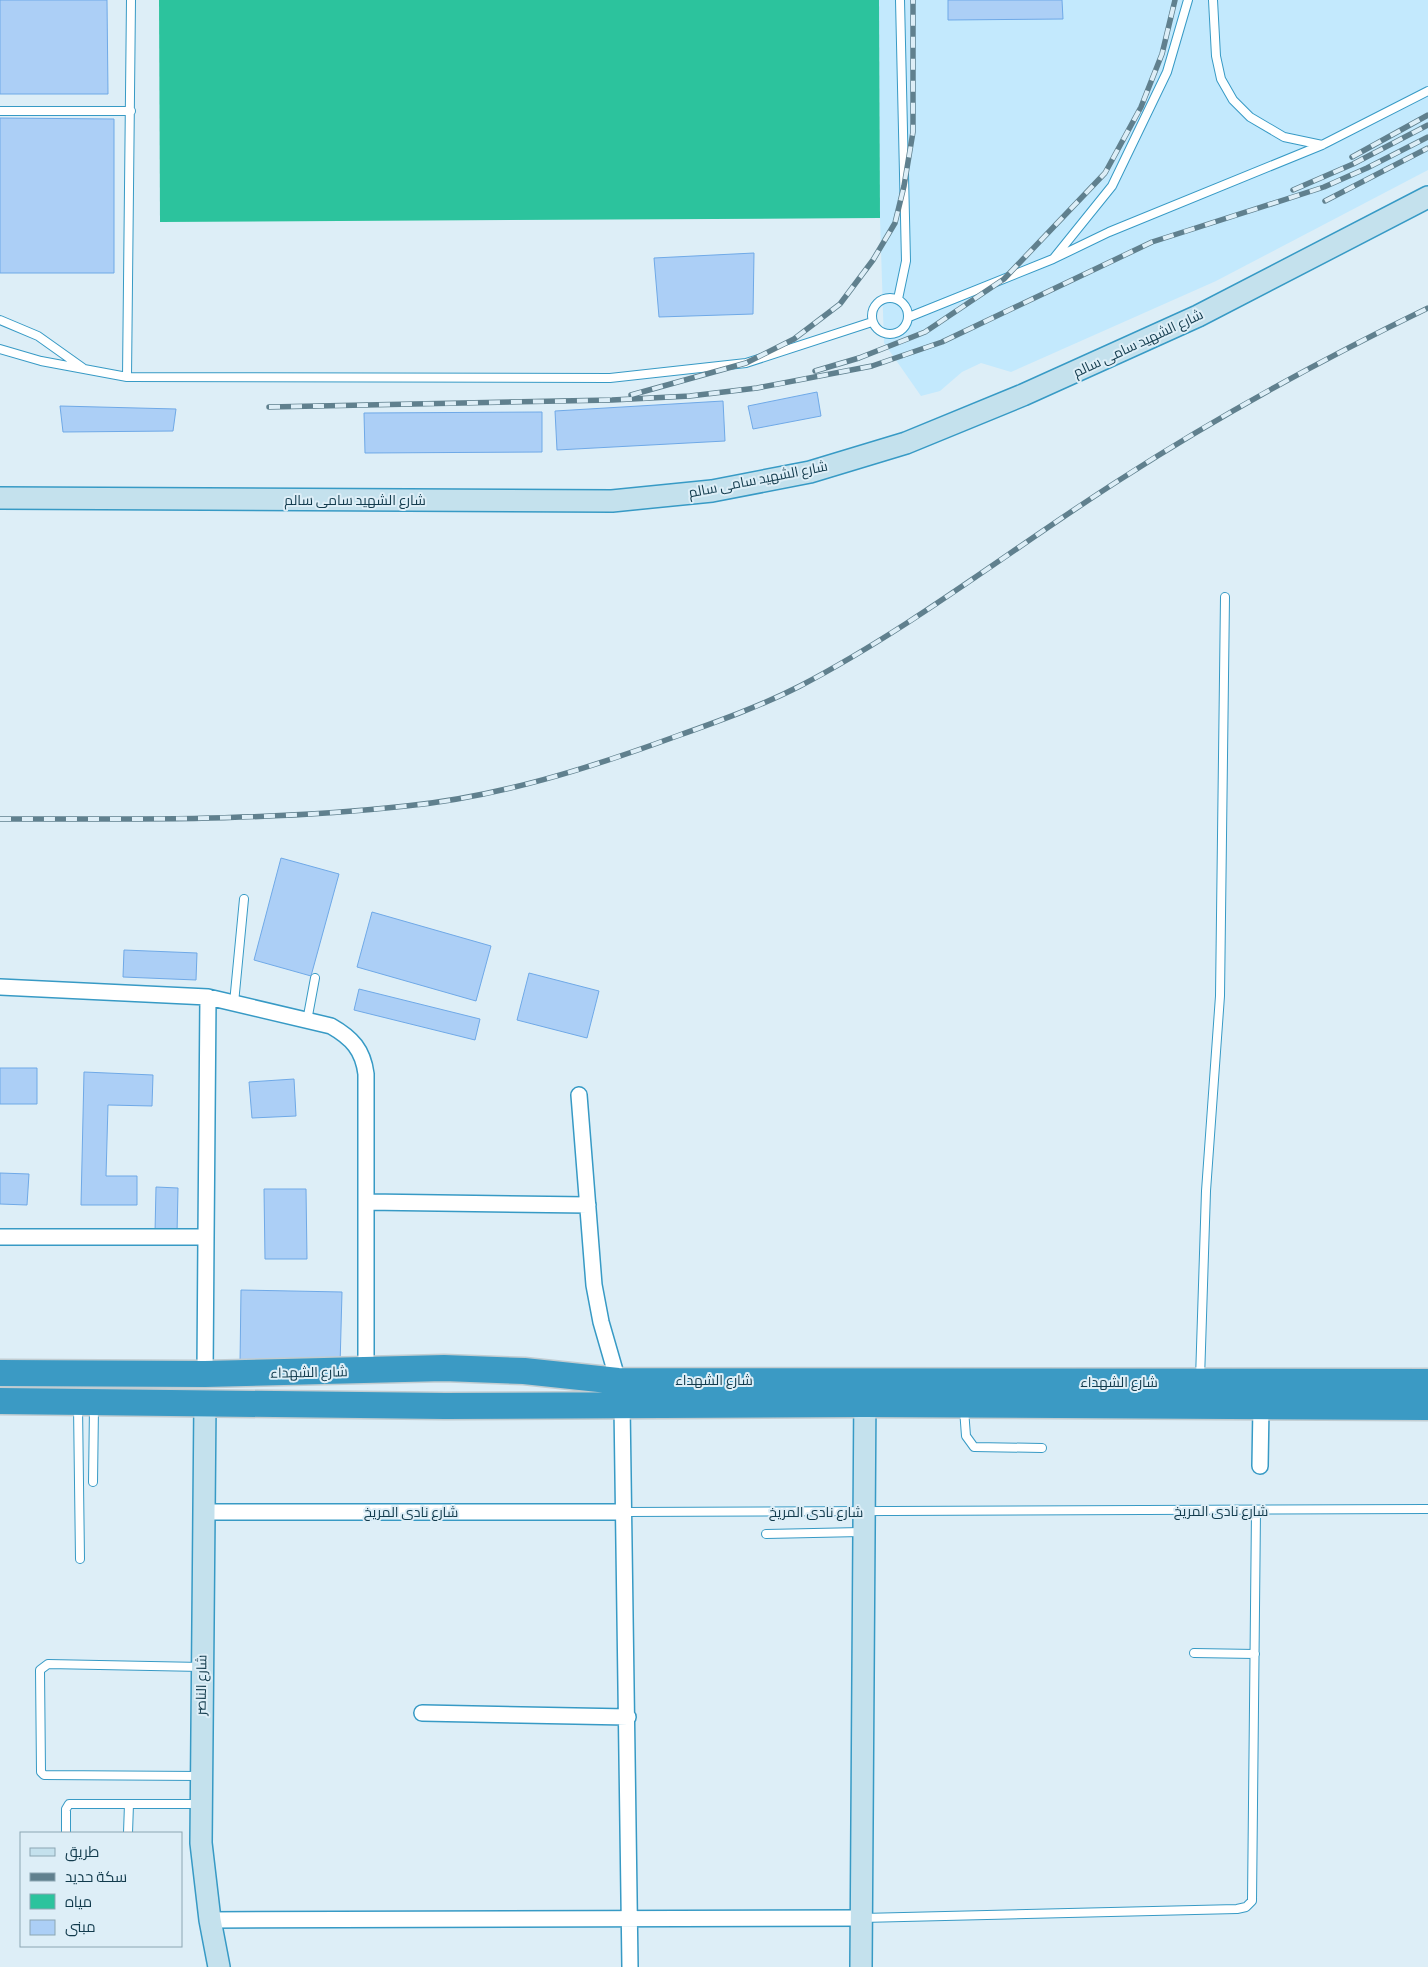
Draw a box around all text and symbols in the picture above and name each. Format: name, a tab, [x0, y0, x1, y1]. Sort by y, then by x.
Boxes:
street label: شارع الشهيد سامى سالم	[1070, 305, 1206, 382]
street label: شارع الشهيد سامى سالم	[687, 457, 829, 502]
street label: شارع الشهيد سامى سالم	[284, 491, 426, 510]
street label: شارع الشهداء	[270, 1362, 348, 1382]
street label: شارع الشهداء	[675, 1371, 753, 1389]
street label: شارع الشهداء	[1080, 1373, 1158, 1391]
street label: شارع نادى المريخ	[1174, 1502, 1268, 1520]
street label: شارع نادى المريخ	[364, 1503, 458, 1521]
street label: شارع نادى المريخ	[769, 1503, 863, 1521]
street label: شارع الناصر	[191, 1654, 211, 1717]
legend	[20, 1832, 182, 1947]
text: طريق	[65, 1842, 99, 1862]
text: سكة حديد	[65, 1867, 127, 1885]
text: مياه	[65, 1892, 92, 1910]
text: مبنى	[65, 1917, 96, 1937]

